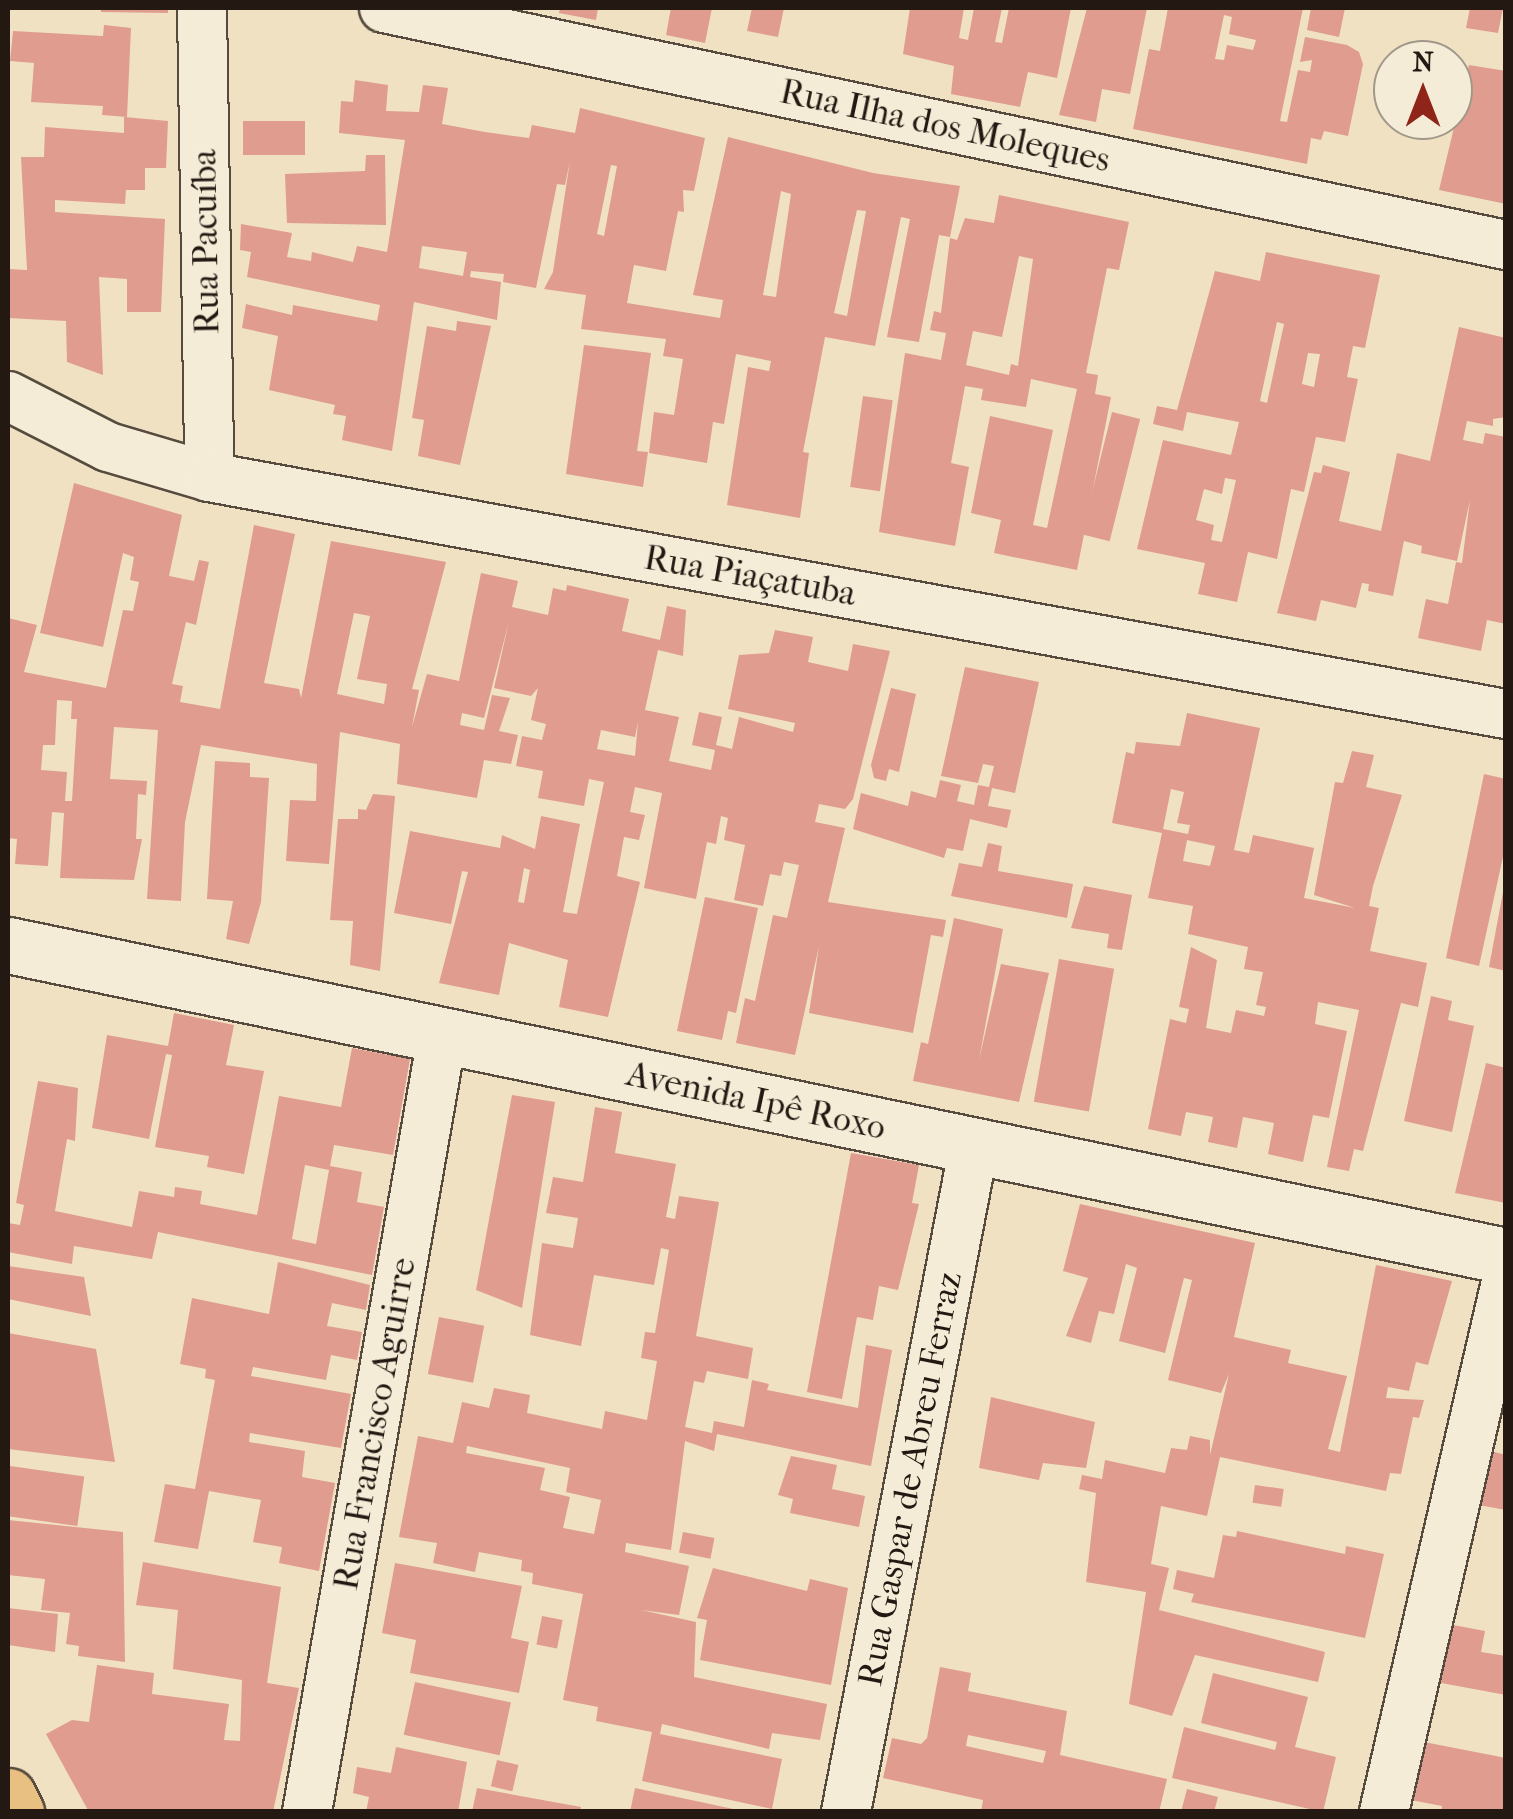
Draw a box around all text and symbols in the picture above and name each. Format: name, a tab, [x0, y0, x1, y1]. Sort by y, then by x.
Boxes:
north arrow	[1373, 40, 1473, 140]
text: N	[1412, 45, 1434, 78]
street label: Rua Ilha dos Moleques	[776, 71, 1114, 181]
street label: Rua Pacuíba	[183, 149, 229, 335]
street label: Rua Piaçatuba	[641, 537, 859, 615]
street label: Avenida Ipê Roxo	[623, 1053, 889, 1149]
street label: Rua Francisco Aguirre	[325, 1255, 425, 1593]
street label: Rua Gaspar de Abreu Ferraz	[849, 1268, 971, 1690]

